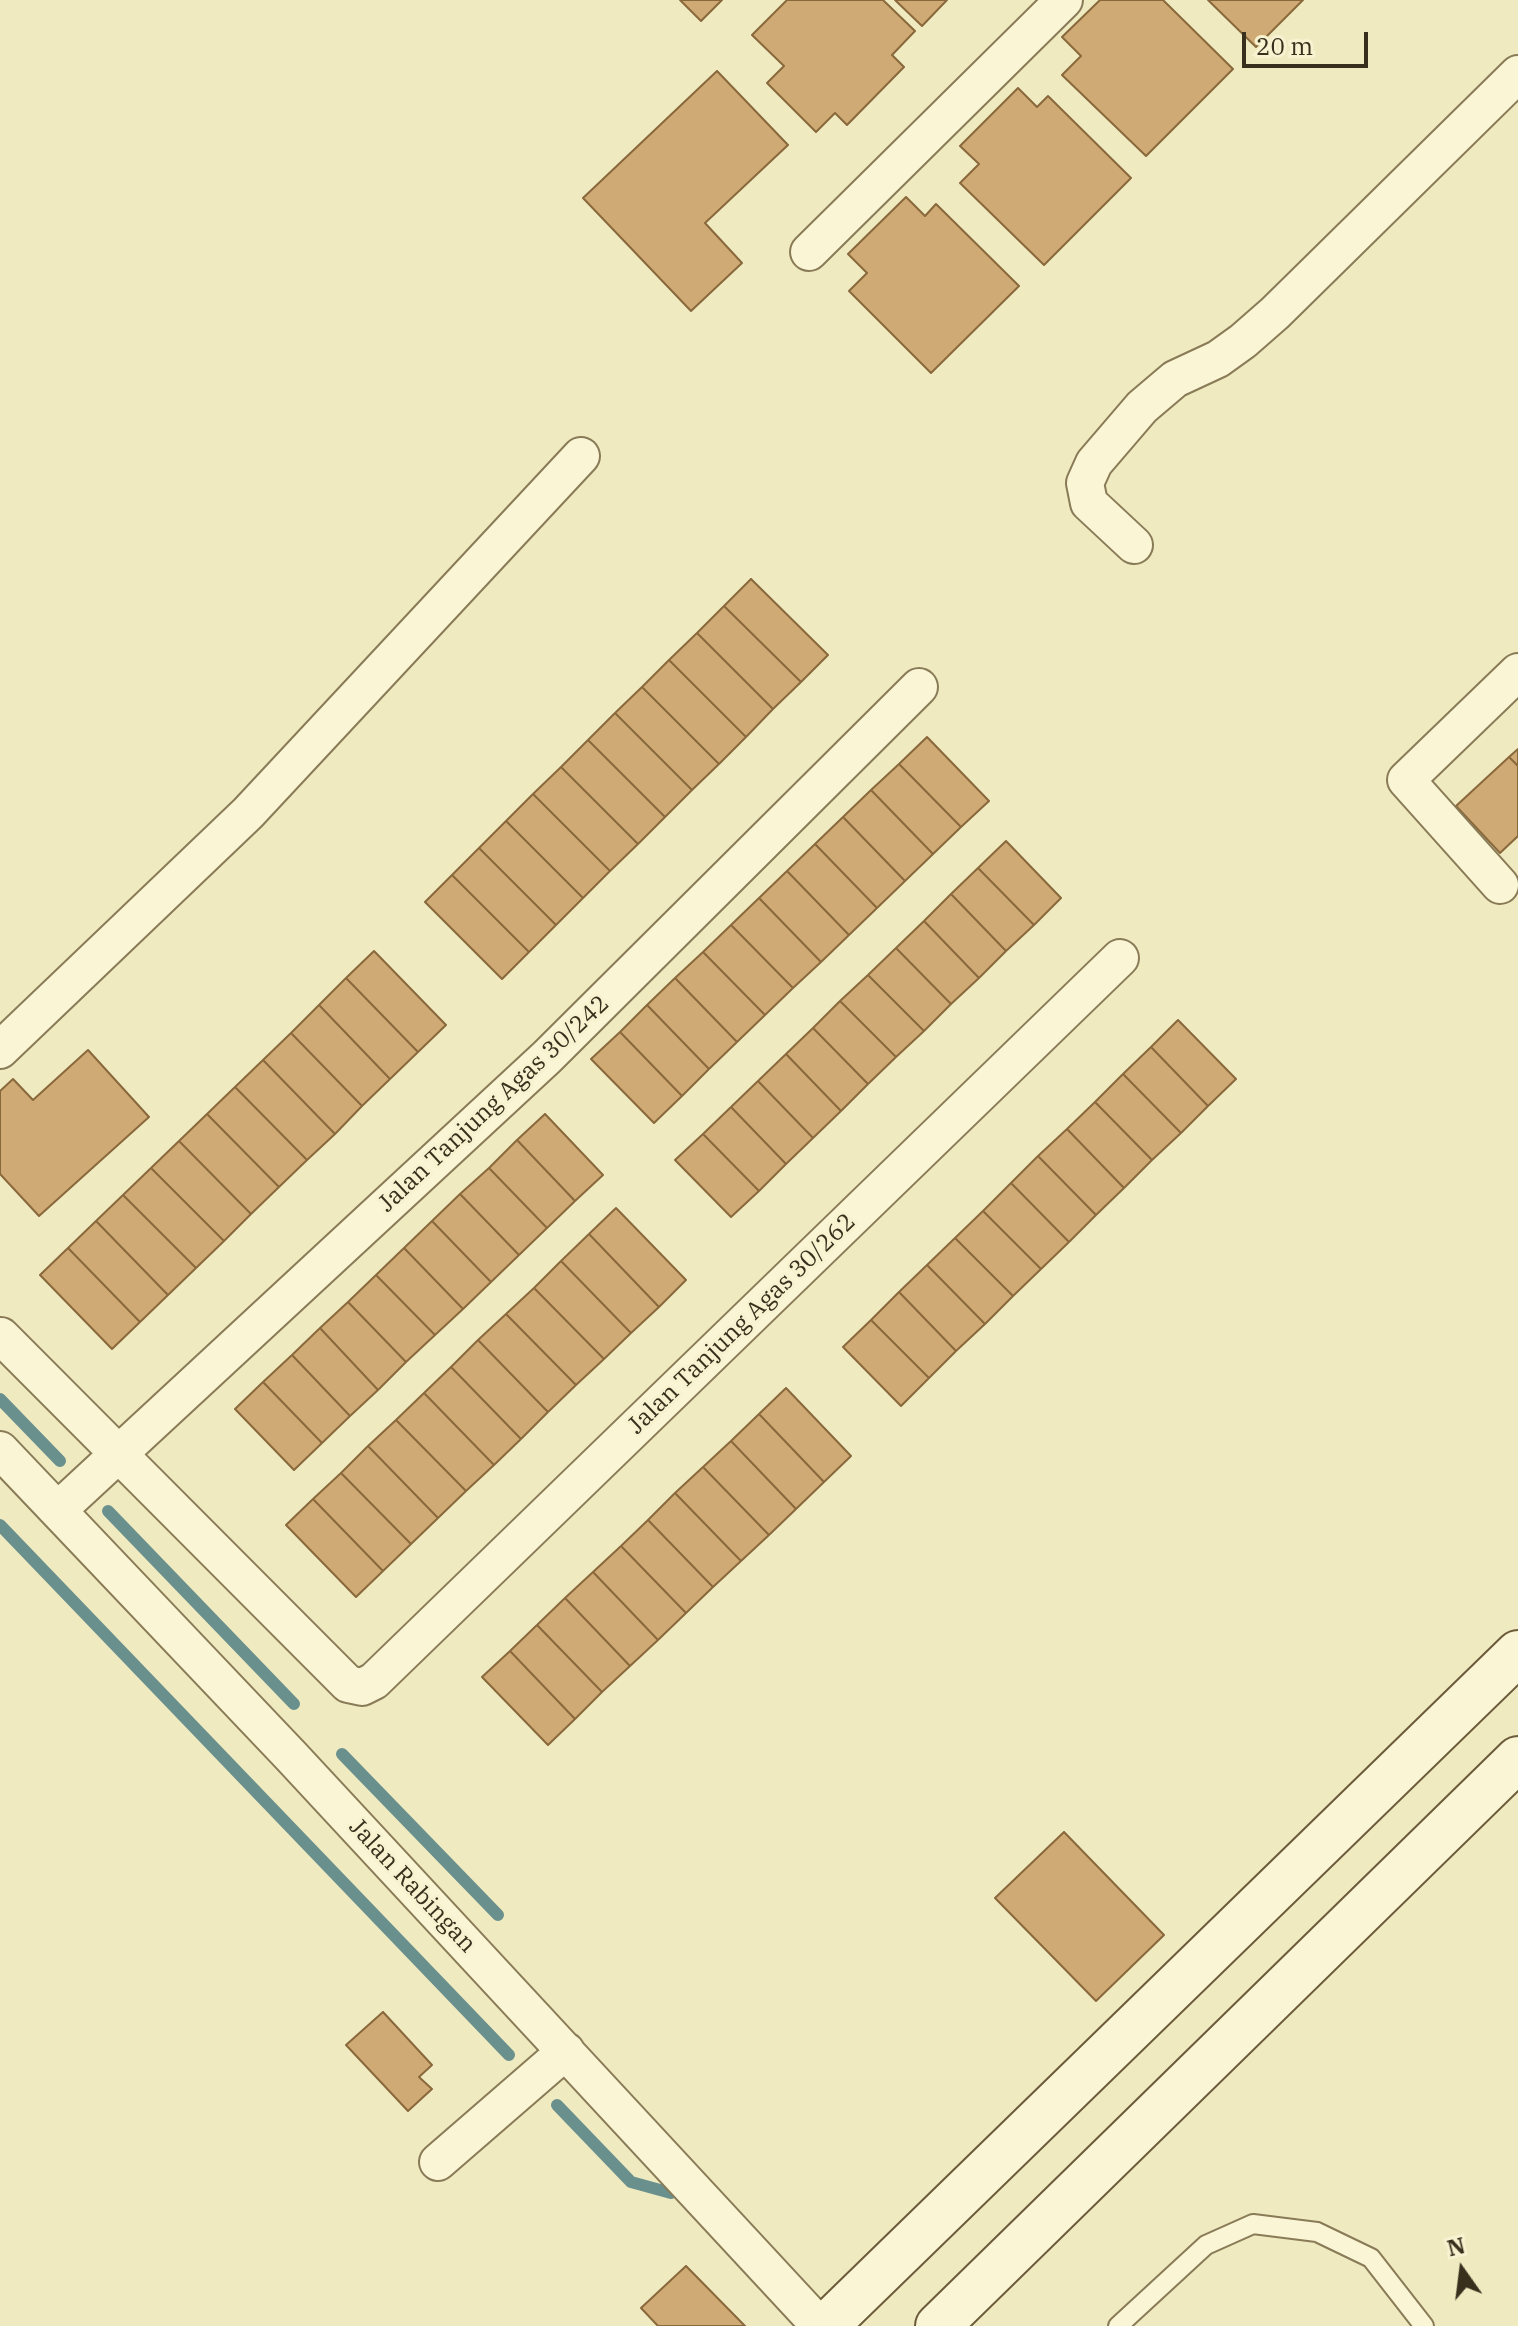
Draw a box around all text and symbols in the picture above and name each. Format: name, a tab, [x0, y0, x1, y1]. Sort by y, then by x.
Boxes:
scale bar	[1246, 16, 1372, 66]
text: 20 m	[1256, 30, 1313, 62]
street label: Jalan Tanjung Agas 30/242	[373, 989, 615, 1219]
street label: Jalan Tanjung Agas 30/262	[622, 1208, 862, 1440]
street label: Jalan Rabingan	[343, 1813, 481, 1959]
north arrow	[1422, 2230, 1502, 2310]
text: N	[1444, 2230, 1468, 2262]

